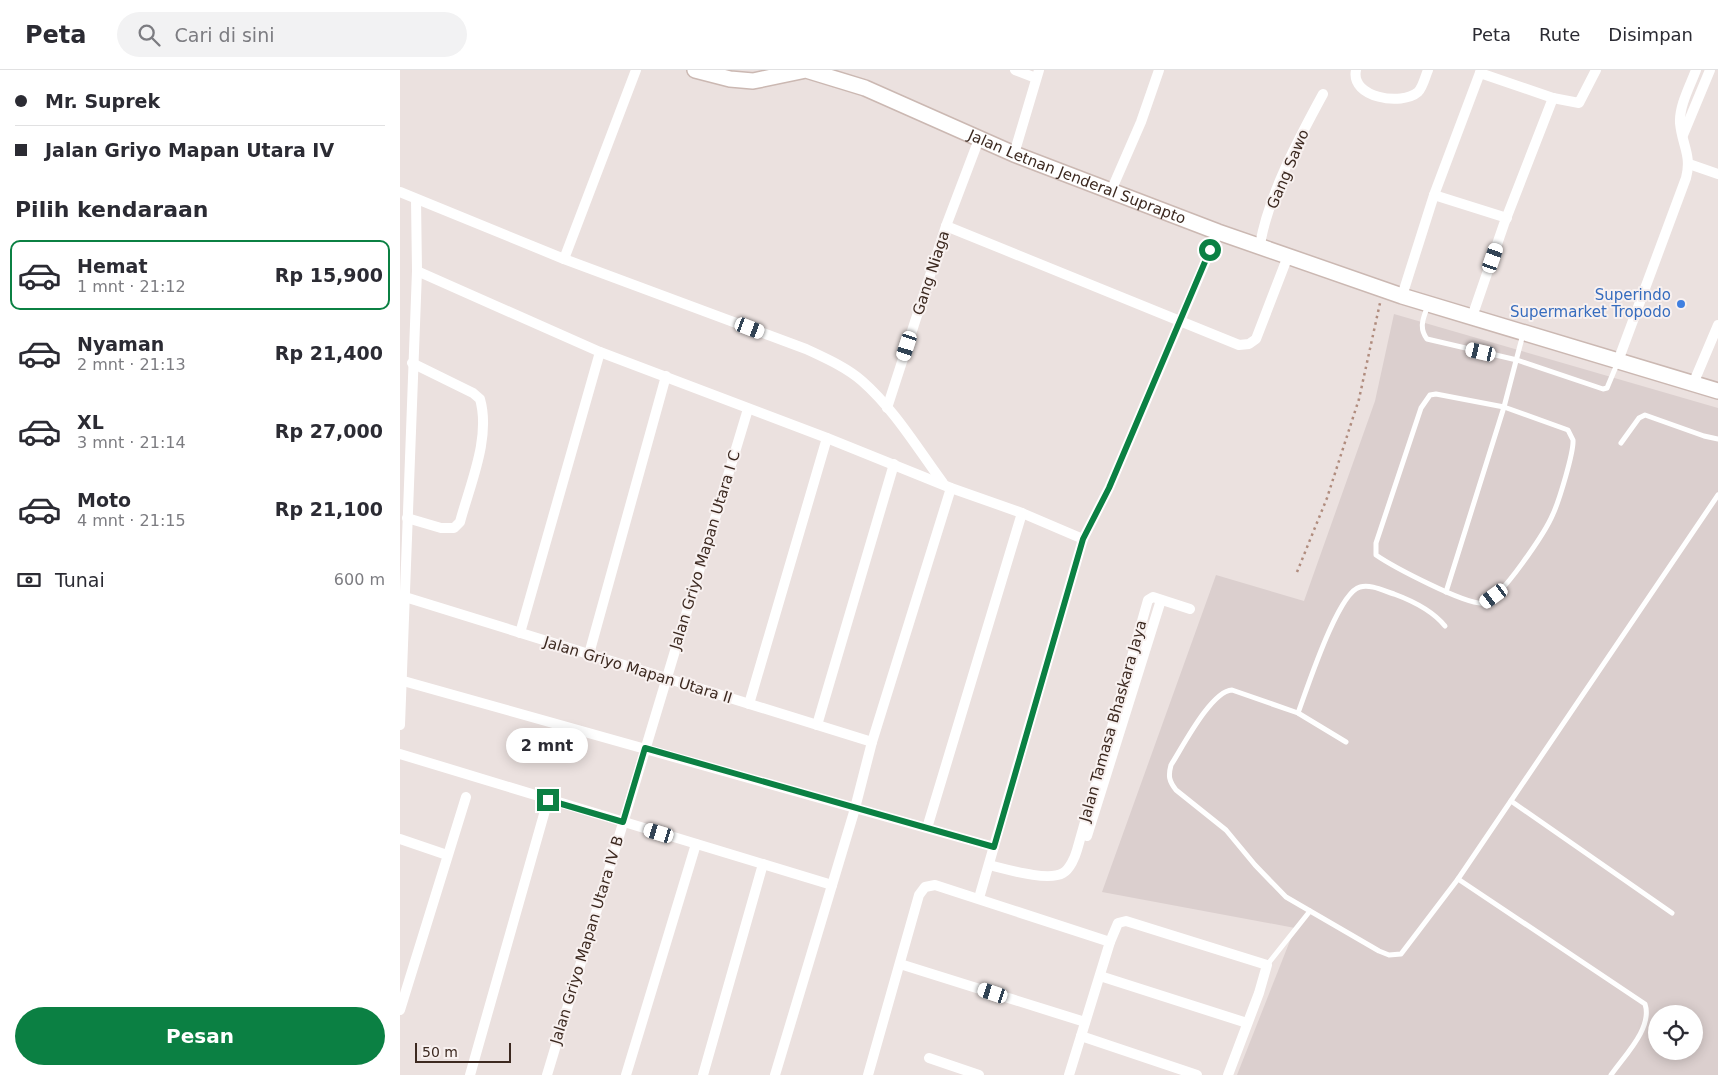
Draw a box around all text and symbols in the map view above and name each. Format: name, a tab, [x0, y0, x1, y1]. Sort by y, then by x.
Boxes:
search box	[117, 12, 467, 57]
text: Peta	[25, 21, 87, 49]
icon: search	[135, 21, 163, 49]
text: Cari di sini	[175, 24, 274, 46]
text: Peta	[1472, 24, 1511, 45]
text: Rute	[1539, 24, 1580, 45]
text: Disimpan	[1608, 24, 1693, 45]
text: Mr. Suprek	[45, 90, 160, 112]
street label: Jalan Letnan Jenderal Suprapto	[964, 125, 1188, 228]
street label: Gang Sawo	[1263, 126, 1313, 212]
text: Jalan Griyo Mapan Utara IV	[45, 139, 334, 161]
text: Pilih kendaraan	[15, 197, 209, 222]
street label: Gang Niaga	[909, 228, 953, 318]
route start	[1199, 239, 1221, 261]
car	[1481, 241, 1504, 275]
icon: car	[17, 253, 62, 298]
text: Hemat	[77, 255, 148, 277]
text: Rp 15,900	[275, 264, 383, 286]
text: 1 mnt · 21:12	[77, 277, 186, 296]
place label: Superindo Supermarket Tropodo	[1510, 286, 1671, 321]
marker: Superindo Supermarket Tropodo	[1675, 298, 1687, 310]
car	[733, 316, 766, 340]
car	[895, 329, 918, 363]
icon: car	[17, 331, 62, 376]
text: Nyaman	[77, 333, 164, 355]
car	[1464, 341, 1497, 363]
text: Rp 21,400	[275, 342, 383, 364]
text: 2 mnt · 21:13	[77, 355, 186, 374]
icon: car	[17, 409, 62, 454]
text: XL	[77, 411, 104, 433]
text: Rp 27,000	[275, 420, 383, 442]
text: 3 mnt · 21:14	[77, 433, 186, 452]
street label: Jalan Griyo Mapan Utara I C	[666, 448, 744, 653]
icon: car	[17, 487, 62, 532]
text: Moto	[77, 489, 131, 511]
text: Rp 21,100	[275, 498, 383, 520]
text: 4 mnt · 21:15	[77, 511, 186, 530]
icon: cash	[15, 566, 43, 594]
text: Tunai	[55, 569, 105, 591]
text: 600 m	[334, 570, 385, 589]
car	[1477, 581, 1510, 611]
street label: Jalan Tamasa Bhaskara Jaya	[1075, 618, 1150, 825]
street label: Jalan Griyo Mapan Utara II	[541, 632, 734, 707]
callout: 2 mnt	[507, 728, 589, 762]
text: 2 mnt	[521, 736, 573, 755]
route end	[537, 789, 559, 811]
car	[642, 821, 675, 845]
street label: Jalan Griyo Mapan Utara IV B	[546, 834, 627, 1047]
car	[976, 981, 1009, 1005]
map controls	[1648, 1005, 1703, 1060]
button: locate	[1648, 1005, 1703, 1060]
button: Pesan	[15, 1007, 385, 1065]
scale bar	[415, 1040, 511, 1063]
text: 50 m	[422, 1044, 458, 1060]

